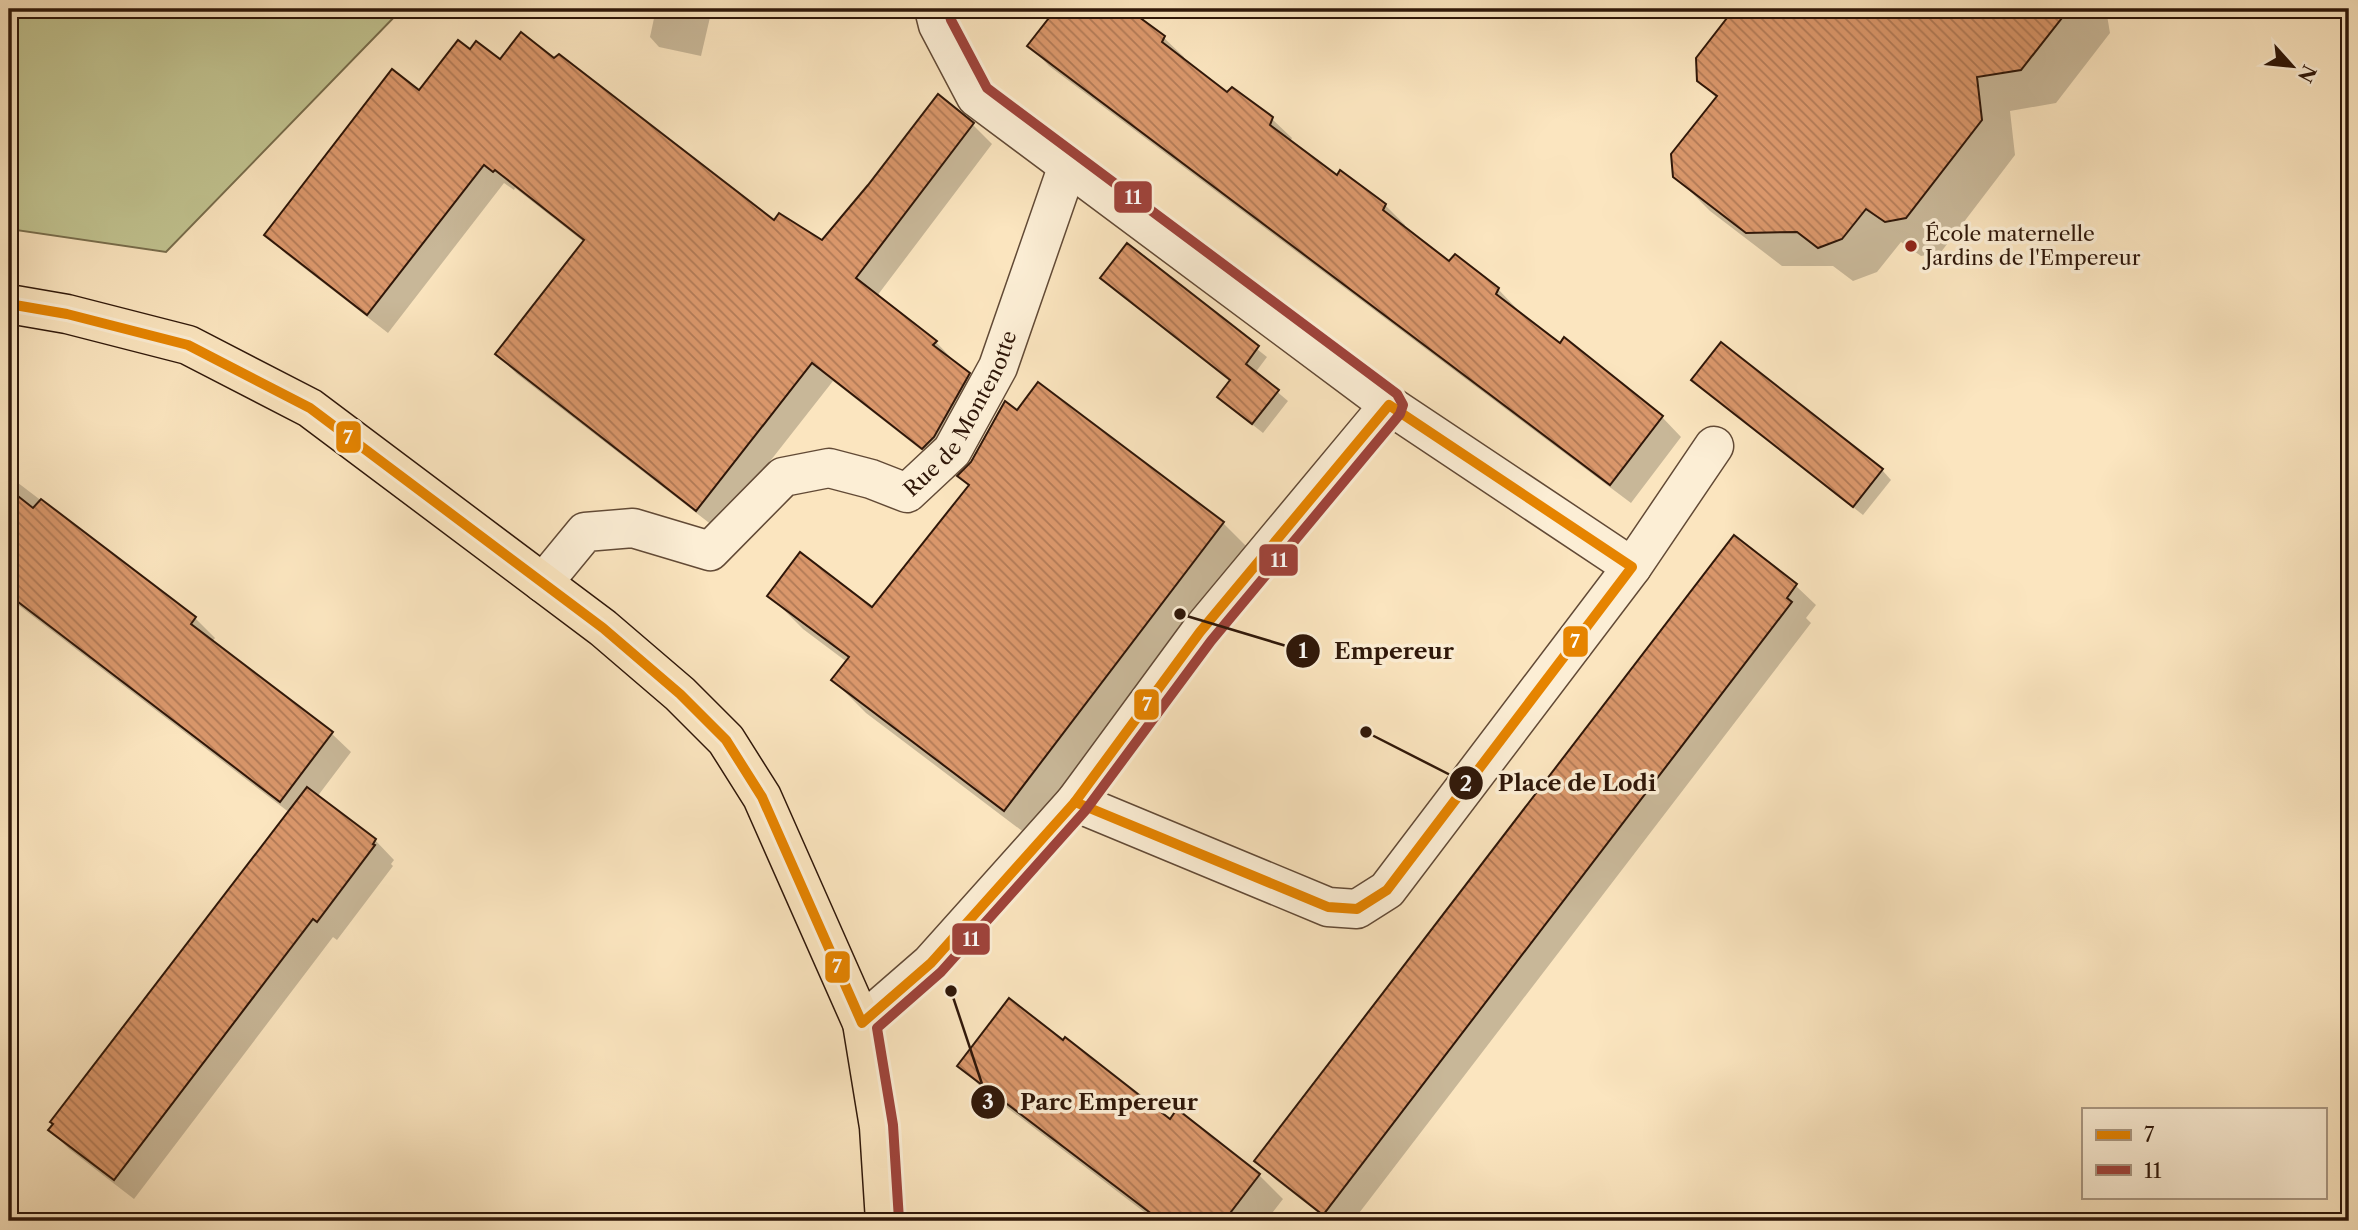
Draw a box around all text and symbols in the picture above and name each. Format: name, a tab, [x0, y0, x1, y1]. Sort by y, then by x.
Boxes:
north arrow	[2256, 32, 2326, 102]
text: N	[2293, 61, 2321, 86]
line badge: 11	[1113, 180, 1153, 214]
text: 11	[1124, 186, 1142, 209]
place label: École maternelle Jardins de l'Empereur	[1922, 221, 2141, 270]
marker: École maternelle Jardins de l'Empereur	[1903, 238, 1919, 254]
street label: Rue de Montenotte	[898, 327, 1022, 502]
line badge: 7	[335, 420, 362, 454]
text: 7	[343, 426, 353, 449]
line badge: 11	[1258, 543, 1299, 577]
text: 11	[1270, 549, 1288, 572]
line badge: 7	[1562, 625, 1589, 658]
callout: Empereur	[1285, 629, 1468, 673]
text: 7	[1570, 630, 1580, 653]
text: Empereur	[1334, 637, 1455, 665]
text: 1	[1298, 638, 1308, 663]
line badge: 7	[1133, 688, 1160, 721]
text: 7	[1142, 693, 1152, 716]
callout: Place de Lodi	[1449, 761, 1670, 805]
text: Place de Lodi	[1498, 769, 1656, 797]
text: 2	[1460, 771, 1472, 796]
line badge: 11	[951, 922, 991, 956]
text: 11	[962, 928, 980, 951]
line badge: 7	[824, 950, 851, 984]
text: 7	[832, 955, 842, 978]
callout: Parc Empereur	[971, 1080, 1212, 1124]
text: Parc Empereur	[1020, 1088, 1199, 1116]
text: 3	[982, 1089, 994, 1114]
legend	[2082, 1108, 2326, 1198]
text: 7	[2144, 1122, 2155, 1147]
text: 11	[2144, 1158, 2162, 1183]

